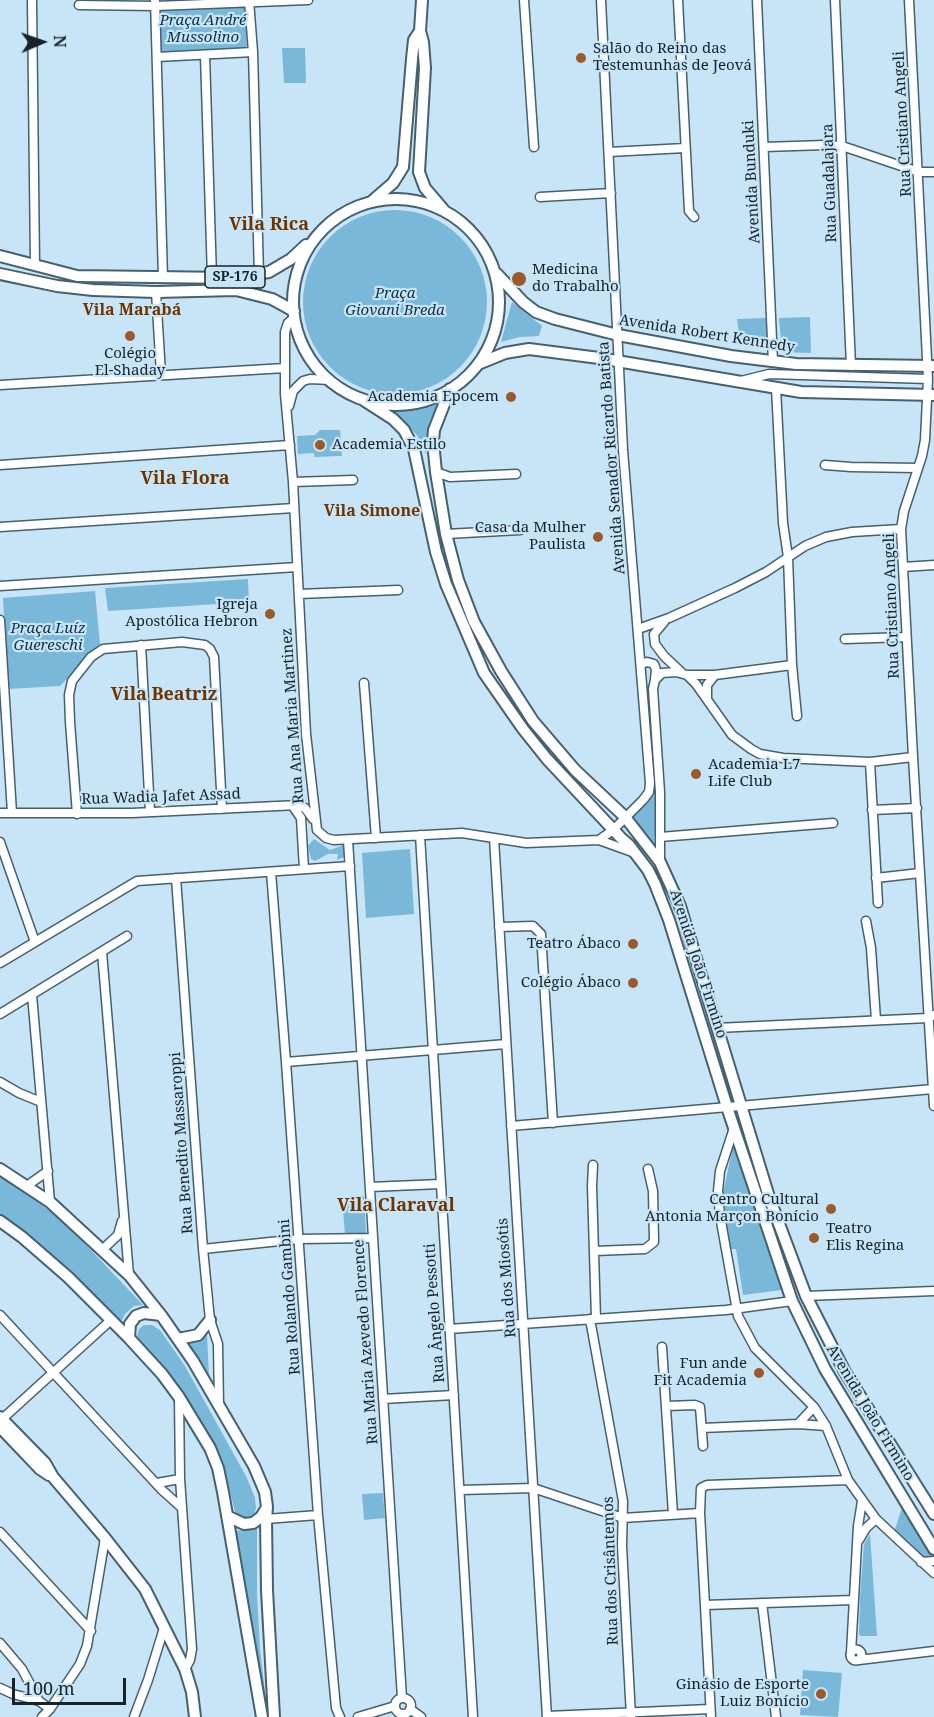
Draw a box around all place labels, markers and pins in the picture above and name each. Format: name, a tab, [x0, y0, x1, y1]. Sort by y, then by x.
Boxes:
place label: Salão do Reino das Testemunhas de Jeová	[593, 40, 752, 75]
marker: Salão do Reino das Testemunhas de Jeová	[574, 51, 588, 65]
place label: Medicina do Trabalho	[532, 261, 619, 296]
marker: Medicina do Trabalho	[510, 270, 528, 288]
marker: Colégio El-Shaday	[123, 329, 137, 343]
place label: Colégio El-Shaday	[95, 345, 165, 380]
place label: Academia Epocem	[368, 388, 499, 406]
marker: Academia Epocem	[504, 390, 518, 404]
place label: Academia Estilo	[332, 436, 446, 454]
marker: Academia Estilo	[313, 438, 327, 452]
place label: Casa da Mulher Paulista	[475, 519, 586, 554]
marker: Casa da Mulher Paulista	[591, 530, 605, 544]
place label: Igreja Apostólica Hebron	[125, 596, 258, 631]
marker: Igreja Apostólica Hebron	[263, 607, 277, 621]
place label: Academia L7 Life Club	[708, 756, 800, 791]
marker: Academia L7 Life Club	[689, 767, 703, 781]
place label: Teatro Ábaco	[527, 935, 621, 953]
marker: Teatro Ábaco	[626, 937, 640, 951]
place label: Colégio Ábaco	[521, 974, 621, 992]
marker: Colégio Ábaco	[626, 976, 640, 990]
place label: Centro Cultural Antonia Marçon Bonício	[645, 1191, 819, 1226]
marker: Centro Cultural Antonia Marçon Bonício	[824, 1202, 838, 1216]
place label: Teatro Elis Regina	[826, 1220, 904, 1255]
marker: Teatro Elis Regina	[807, 1231, 821, 1245]
place label: Fun ande Fit Academia	[653, 1355, 747, 1390]
marker: Fun ande Fit Academia	[752, 1366, 766, 1380]
place label: Ginásio de Esporte Luiz Bonício	[676, 1676, 809, 1711]
marker: Ginásio de Esporte Luiz Bonício	[814, 1687, 828, 1701]

